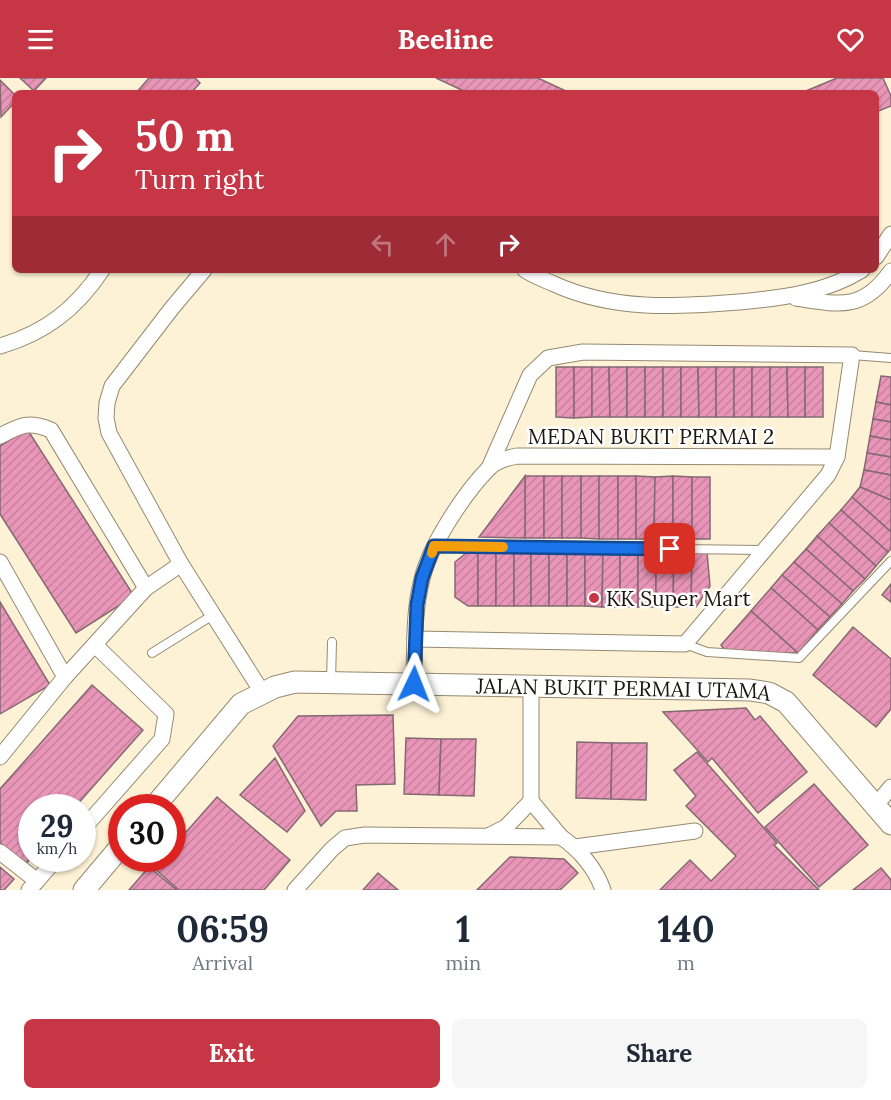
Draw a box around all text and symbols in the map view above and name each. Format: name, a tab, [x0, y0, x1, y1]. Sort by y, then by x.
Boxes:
text: Beeline	[398, 22, 493, 56]
icon: menu	[24, 23, 57, 56]
icon: heart	[834, 23, 867, 56]
text: 50 m	[135, 109, 234, 163]
icon: right	[36, 114, 114, 192]
text: Turn right	[135, 162, 264, 196]
icon: left	[366, 228, 399, 261]
icon: ahead	[429, 228, 462, 261]
icon: right	[492, 228, 525, 261]
street label: MEDAN BUKIT PERMAI 2	[528, 423, 774, 450]
pin	[644, 523, 695, 574]
icon: arrive	[653, 532, 686, 565]
place label: KK Super Mart	[606, 585, 751, 612]
marker: KK Super Mart	[587, 591, 601, 605]
position arrow	[382, 652, 446, 716]
street label: JALAN BUKIT PERMAI UTAMA	[475, 672, 774, 707]
speed limit sign: 30	[108, 794, 186, 872]
text: 29	[40, 807, 74, 845]
text: km/h	[37, 839, 77, 858]
text: 06:59	[176, 906, 269, 952]
text: 1	[456, 906, 471, 952]
text: 140	[657, 906, 715, 952]
text: Arrival	[192, 950, 253, 975]
text: min	[445, 950, 481, 975]
text: m	[677, 950, 695, 975]
button: Exit	[24, 1019, 440, 1088]
button: Share	[452, 1019, 867, 1088]

